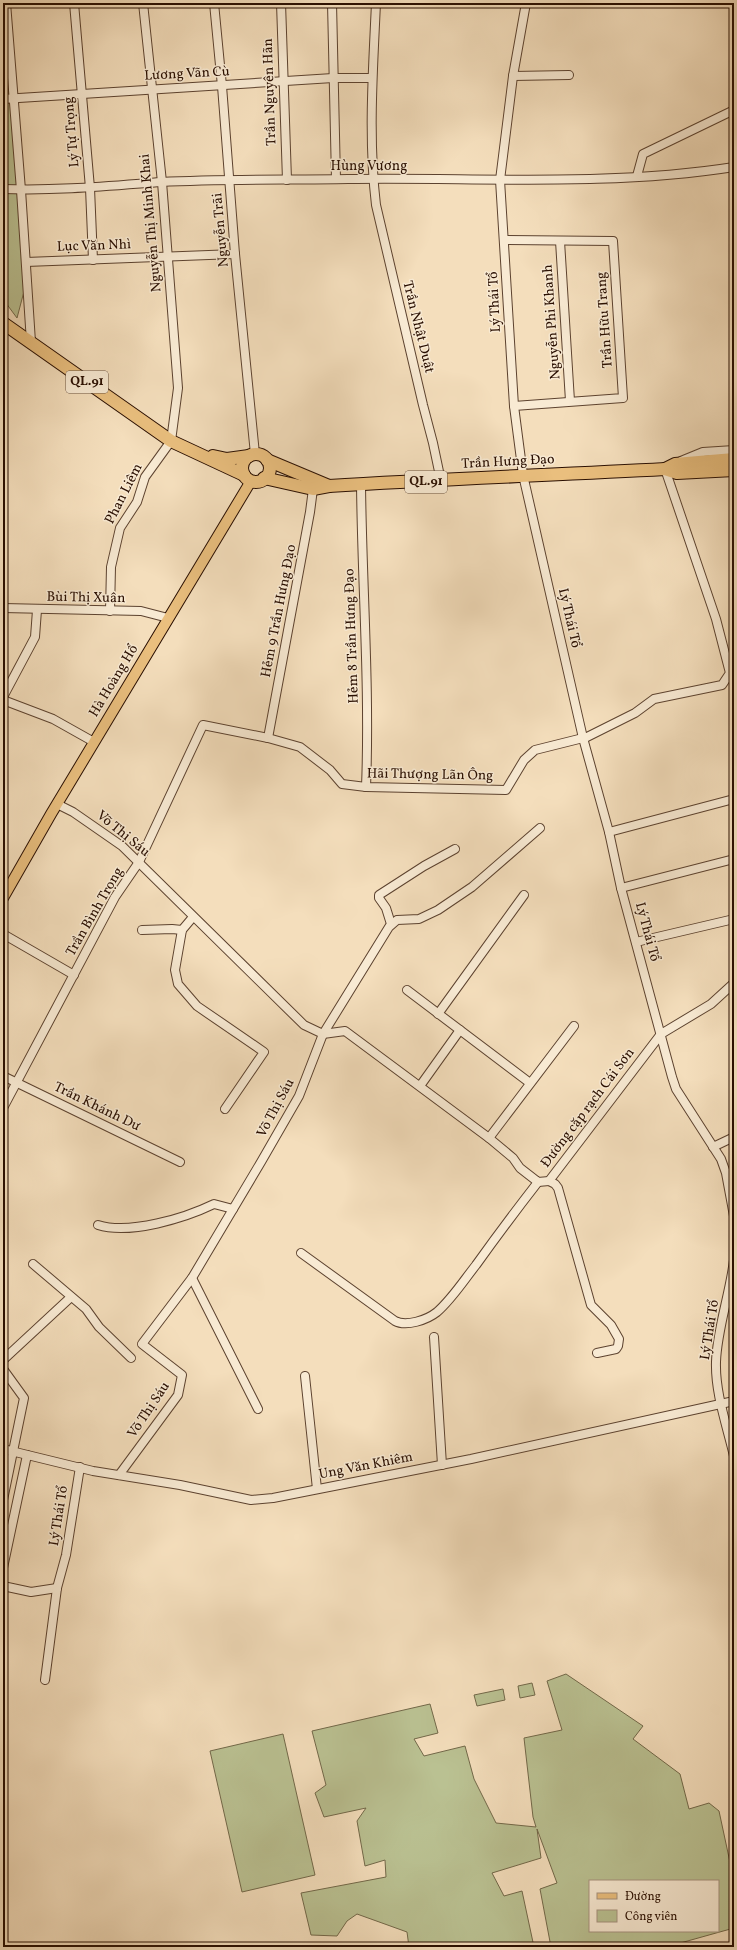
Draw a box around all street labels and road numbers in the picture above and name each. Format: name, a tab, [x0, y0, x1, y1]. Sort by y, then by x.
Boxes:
street label: Trần Nguyên Hãn	[259, 38, 281, 146]
street label: Lương Vãn Cù	[144, 62, 230, 86]
street label: Lý Tự Trọng	[59, 96, 85, 168]
street label: Nguyễn Thị Minh Khai	[135, 153, 167, 293]
street label: Hùng Vương	[331, 157, 407, 176]
street label: Nguyễn Trãi	[208, 192, 234, 268]
street label: Lục Văn Nhì	[57, 235, 131, 257]
street label: Nguyễn Phi Khanh	[539, 264, 565, 380]
street label: Lý Thái Tổ	[484, 271, 506, 333]
street label: Trần Hữu Trang	[592, 271, 618, 369]
street label: Trần Nhật Duật	[397, 279, 439, 375]
road number: QL.91	[66, 371, 108, 393]
street label: Trần Hưng Đạo	[461, 450, 555, 474]
street label: Phan Liêm	[101, 460, 147, 528]
road number: QL.91	[405, 471, 447, 493]
street label: Hẻm 9 Trần Hưng Đạo	[257, 543, 301, 679]
street label: Hẻm 8 Trần Hưng Đạo	[340, 568, 364, 704]
street label: Lý Thái Tổ	[553, 586, 585, 650]
street label: Bùi Thị Xuân	[46, 588, 126, 608]
street label: Hà Hoàng Hổ	[85, 641, 143, 721]
street label: Hãi Thượng Lãn Ông	[367, 764, 493, 786]
street label: Võ Thị Sáu	[92, 806, 154, 862]
street label: Trần Bình Trọng	[62, 864, 128, 960]
street label: Lý Thái Tổ	[630, 900, 664, 964]
street label: Đường cặp rạch Cái Sơn	[537, 1044, 639, 1172]
street label: Võ Thị Sáu	[253, 1075, 299, 1141]
street label: Trần Khánh Dư	[50, 1078, 144, 1136]
street label: Lý Thái Tổ	[696, 1298, 724, 1362]
street label: Võ Thị Sáu	[123, 1378, 175, 1442]
street label: Ung Văn Khiêm	[317, 1448, 415, 1484]
street label: Lý Thái Tổ	[45, 1484, 73, 1548]

